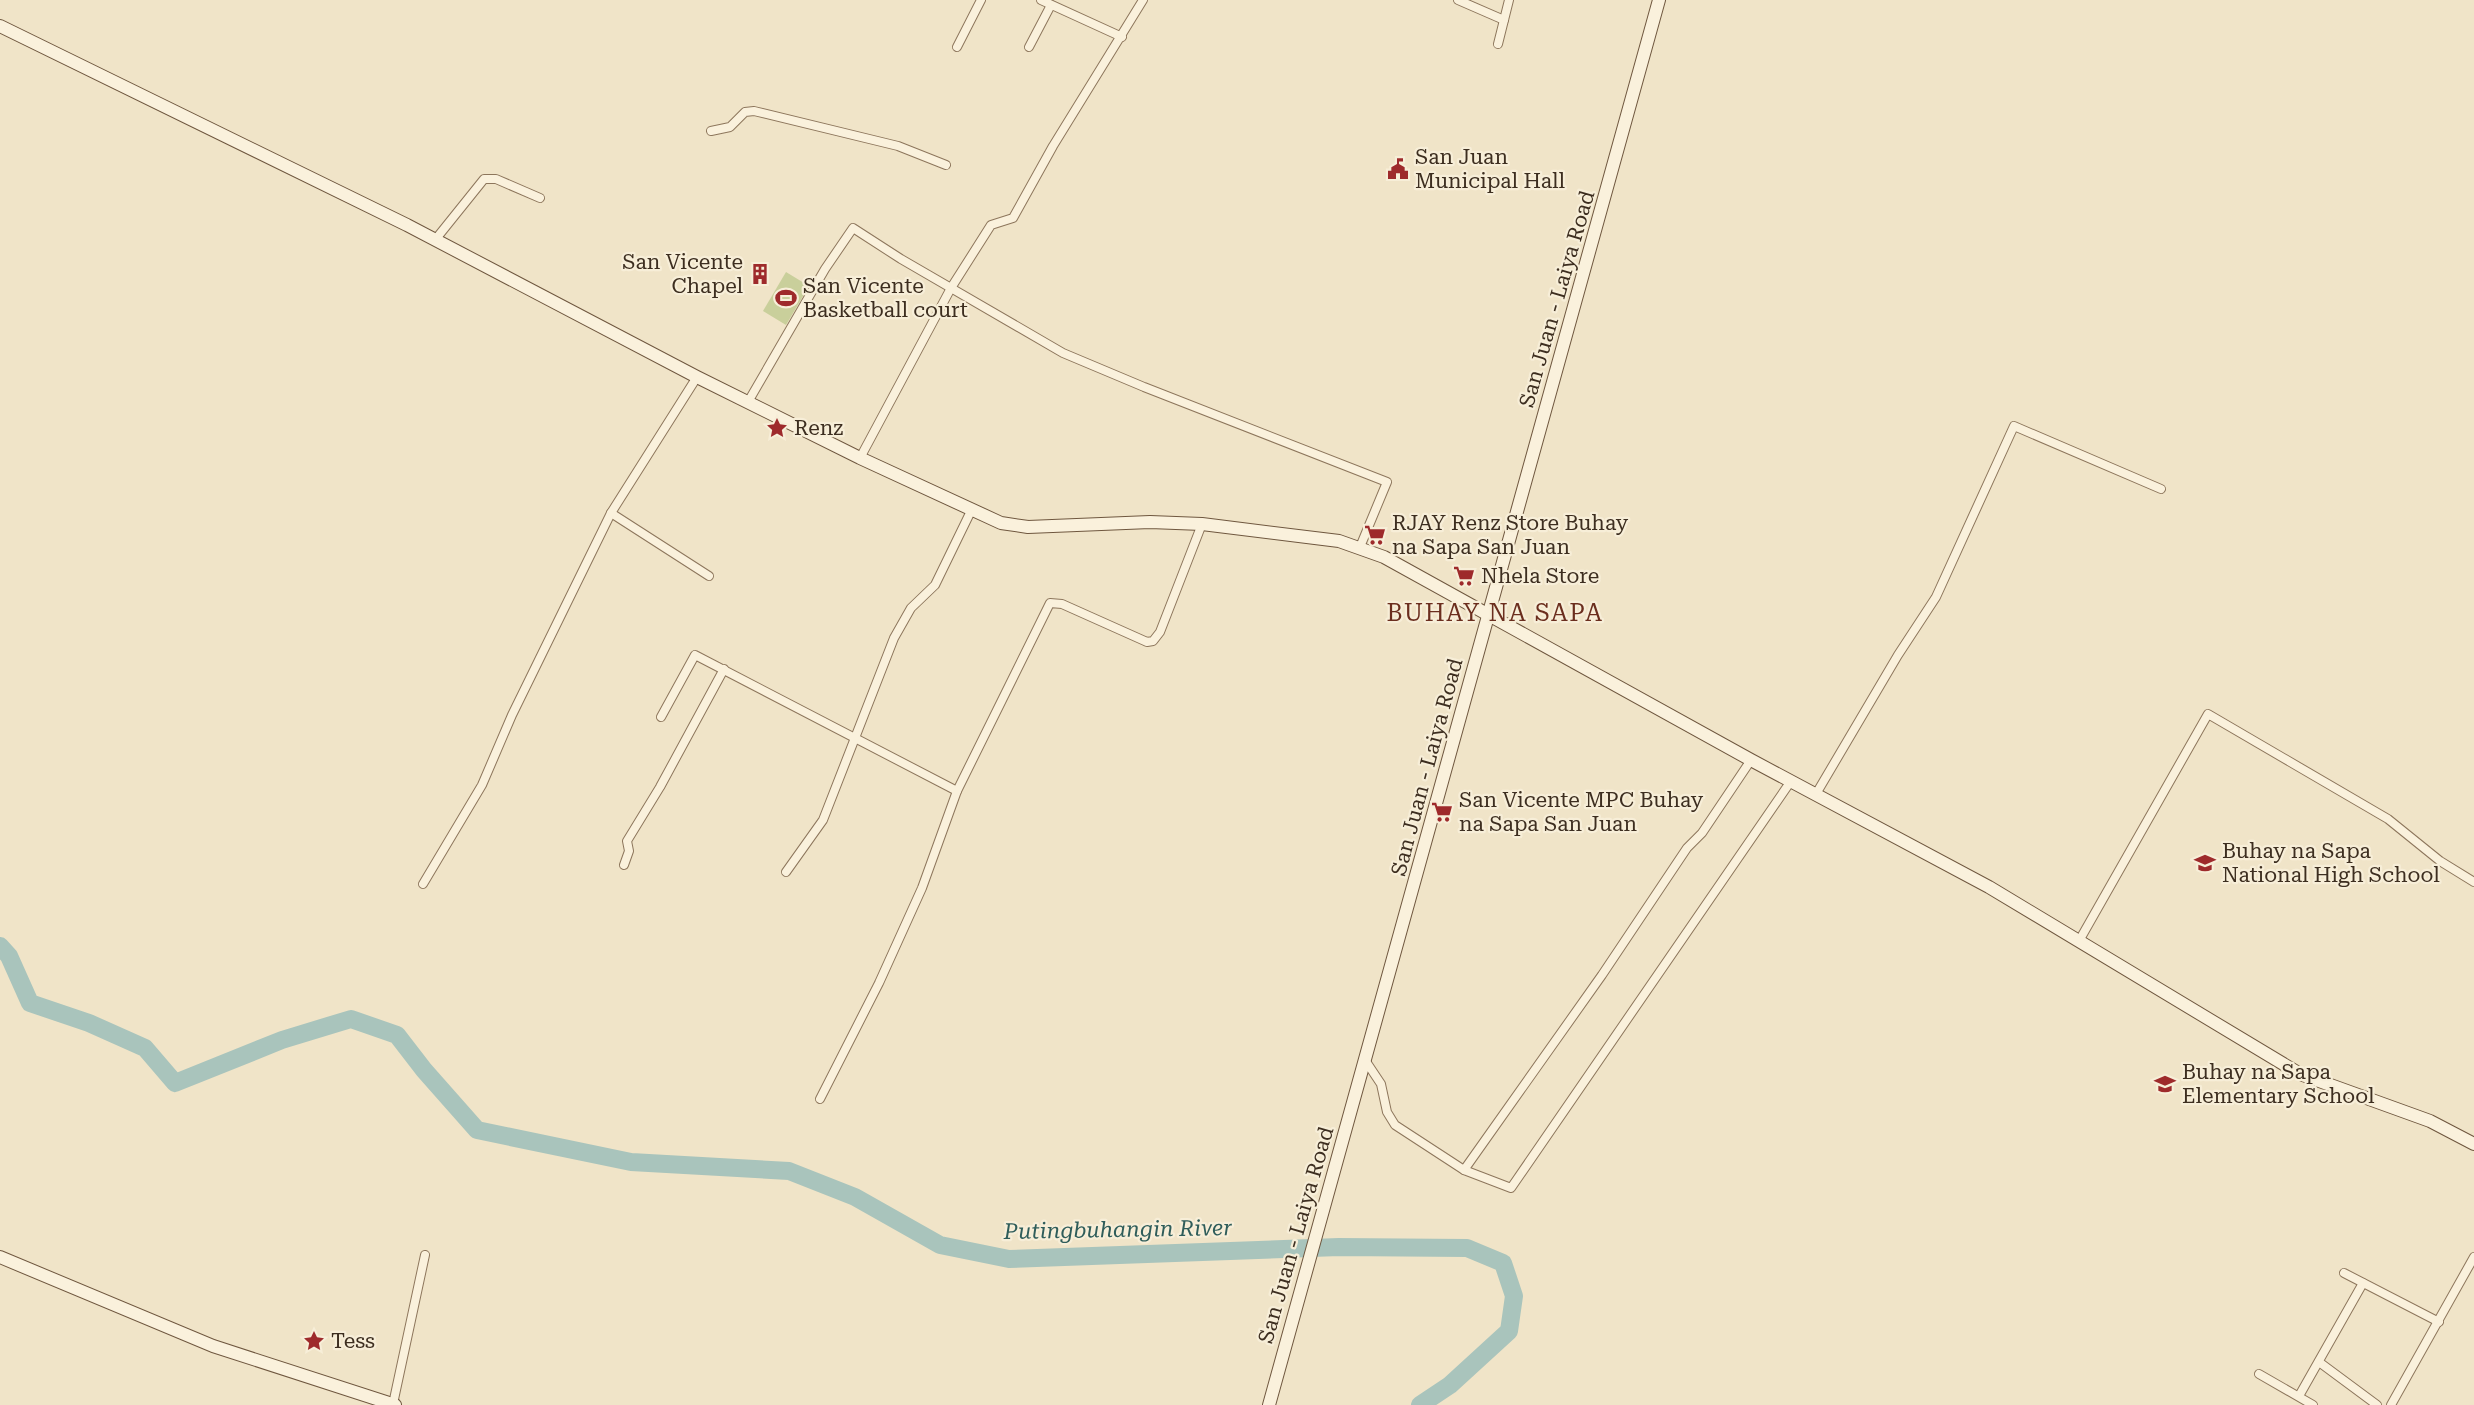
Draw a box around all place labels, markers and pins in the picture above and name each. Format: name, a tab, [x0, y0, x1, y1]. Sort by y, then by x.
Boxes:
place label: San Juan Municipal Hall	[1415, 145, 1566, 193]
public building icon: San Juan Municipal Hall	[1386, 157, 1410, 181]
place label: San Vicente Chapel	[622, 250, 744, 298]
building icon: San Vicente Chapel	[748, 262, 772, 286]
place label: San Vicente Basketball court	[803, 274, 968, 322]
sports icon: San Vicente Basketball court	[774, 286, 798, 310]
place icon: Renz	[765, 416, 789, 440]
place label: Renz	[794, 416, 843, 440]
place label: RJAY Renz Store Buhay na Sapa San Juan	[1392, 511, 1629, 559]
supermarket icon: RJAY Renz Store Buhay na Sapa San Juan	[1363, 523, 1387, 547]
supermarket icon: Nhela Store	[1452, 564, 1476, 588]
place label: Nhela Store	[1481, 564, 1599, 588]
place label: San Vicente MPC Buhay na Sapa San Juan	[1459, 788, 1704, 836]
supermarket icon: San Vicente MPC Buhay na Sapa San Juan	[1430, 800, 1454, 824]
place label: Buhay na Sapa National High School	[2222, 839, 2440, 887]
school or university icon: Buhay na Sapa National High School	[2193, 851, 2217, 875]
place label: Buhay na Sapa Elementary School	[2182, 1060, 2375, 1108]
school or university icon: Buhay na Sapa Elementary School	[2153, 1072, 2177, 1096]
place icon: Tess	[302, 1329, 326, 1353]
place label: Tess	[331, 1329, 375, 1353]

